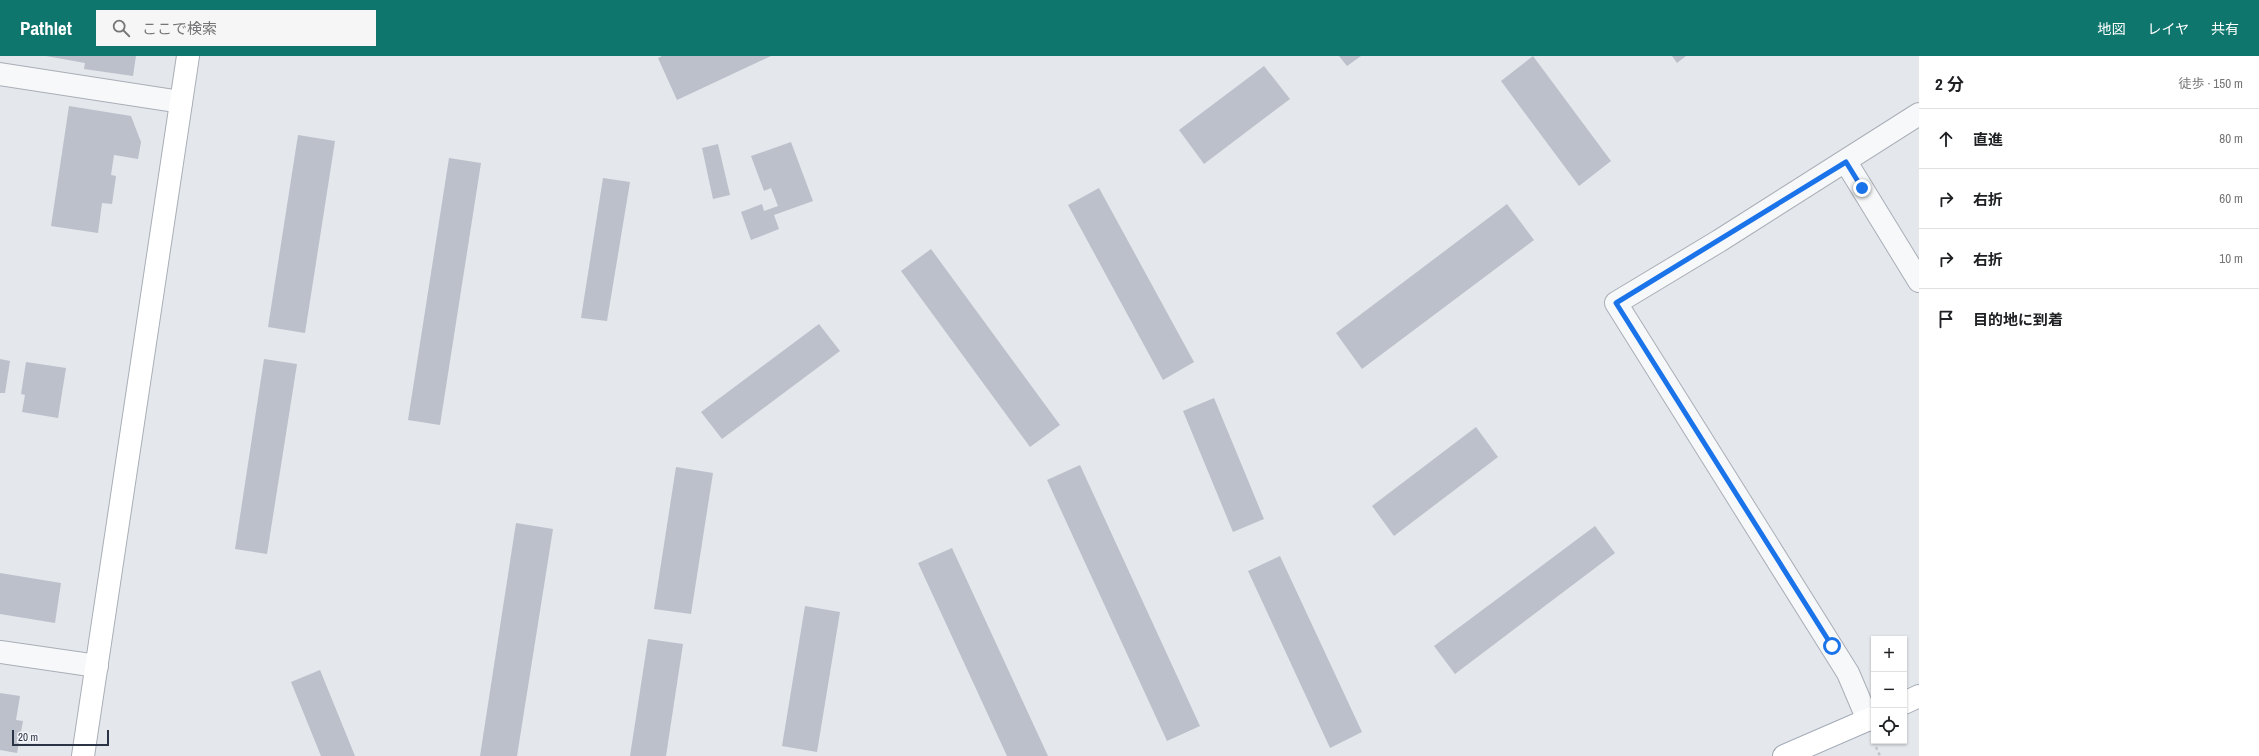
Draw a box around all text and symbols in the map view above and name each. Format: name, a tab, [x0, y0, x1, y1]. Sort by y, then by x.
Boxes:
search box	[96, 10, 376, 46]
text: Pathlet	[20, 15, 72, 41]
icon: search	[110, 17, 132, 39]
text: ここで検索	[142, 18, 217, 39]
text: 地図	[2097, 20, 2125, 38]
text: レイヤ	[2147, 20, 2189, 38]
text: 共有	[2211, 20, 2239, 38]
text: 2 分	[1935, 72, 1964, 95]
text: 徒歩 · 150 m	[2178, 75, 2243, 92]
icon: ahead	[1935, 128, 1957, 150]
text: 直進	[1973, 129, 2003, 150]
text: 80 m	[2219, 130, 2243, 147]
route end	[1853, 179, 1871, 197]
icon: right	[1935, 188, 1957, 210]
text: 右折	[1973, 189, 2003, 210]
text: 60 m	[2219, 190, 2243, 207]
icon: right	[1935, 248, 1957, 270]
text: 右折	[1973, 249, 2003, 270]
text: 10 m	[2219, 250, 2243, 267]
icon: arrive	[1935, 308, 1957, 330]
text: 目的地に到着	[1973, 309, 2063, 330]
map controls	[1871, 636, 1907, 744]
button: +	[1871, 636, 1907, 672]
route start	[1823, 637, 1841, 655]
button: −	[1871, 672, 1907, 708]
button: locate	[1871, 708, 1907, 744]
scale bar	[12, 728, 109, 747]
text: 20 m	[18, 730, 38, 744]

